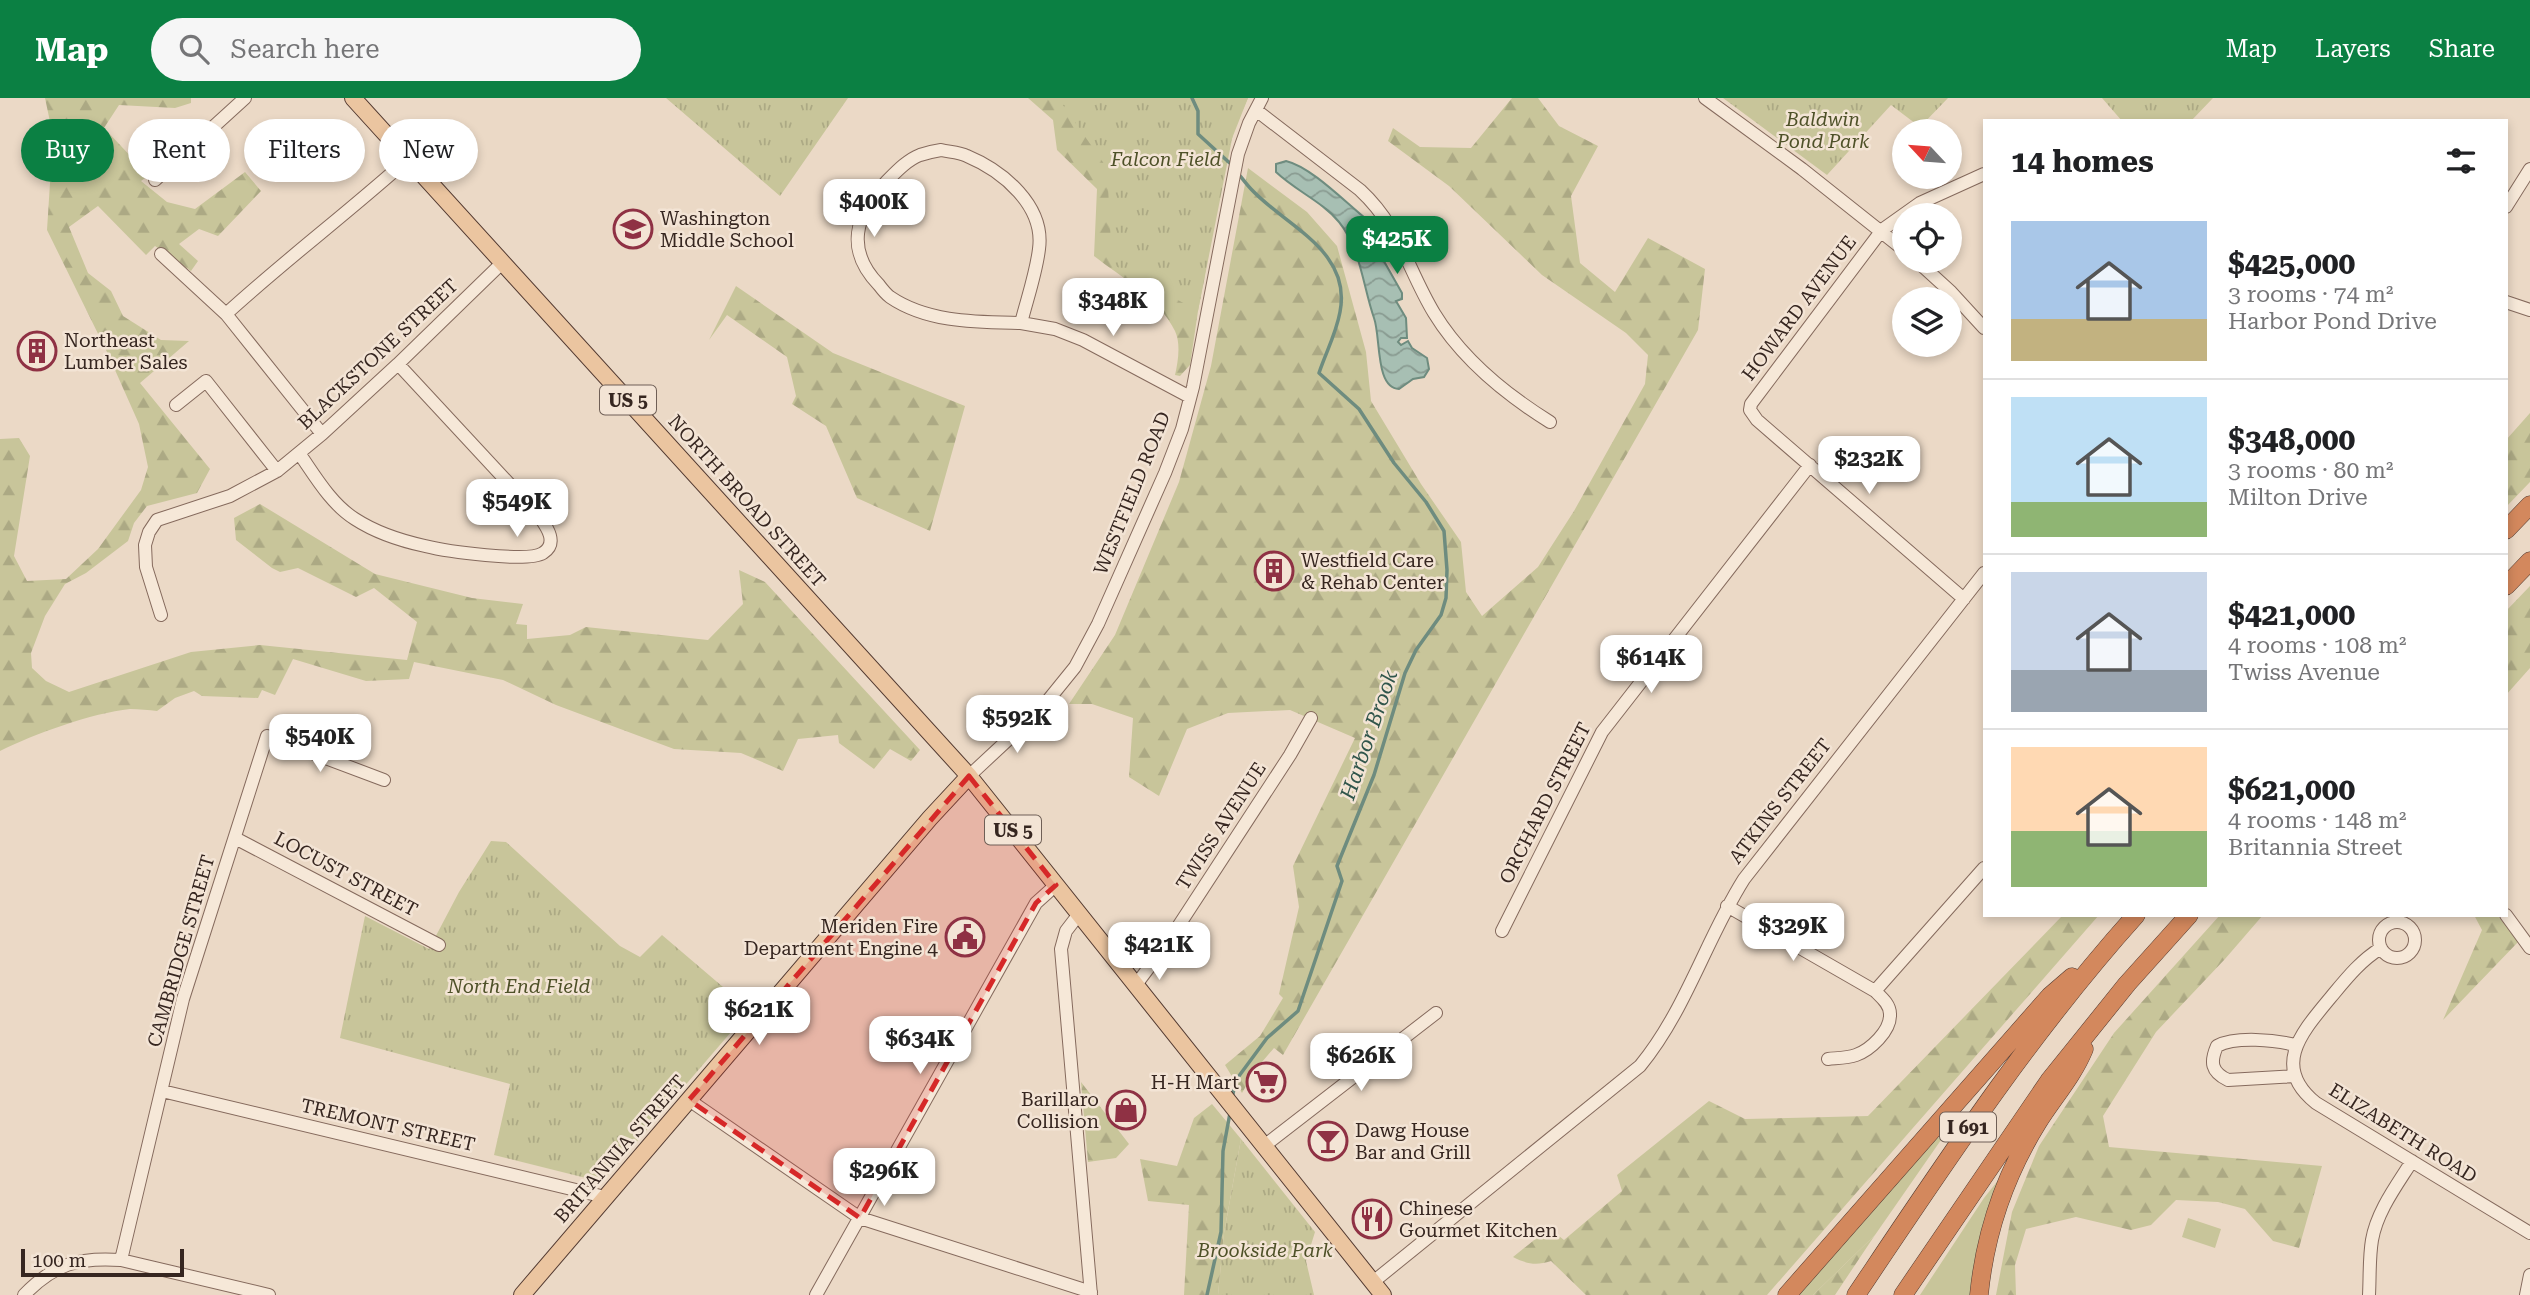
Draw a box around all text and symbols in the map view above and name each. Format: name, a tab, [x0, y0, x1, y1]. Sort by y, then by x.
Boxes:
search box	[151, 18, 641, 81]
text: Map	[35, 30, 109, 69]
icon: search	[175, 30, 213, 68]
text: Search here	[231, 34, 380, 64]
text: Map	[2226, 35, 2277, 63]
text: Layers	[2315, 35, 2391, 63]
text: Share	[2429, 35, 2495, 63]
park label: Baldwin Pond Park	[1776, 108, 1870, 153]
chip: Buy	[21, 119, 114, 182]
chip: Rent	[128, 119, 230, 182]
chip: Filters	[244, 119, 365, 182]
chip: New	[379, 119, 478, 182]
north arrow	[1892, 119, 1962, 189]
map controls	[1892, 119, 1962, 357]
icon: filters	[2442, 142, 2480, 180]
text: 14 homes	[2011, 144, 2154, 179]
park label: Falcon Field	[1110, 148, 1221, 171]
pin: $400K	[825, 180, 923, 239]
text: $400K	[839, 188, 909, 215]
button: locate	[1892, 203, 1962, 273]
place label: Washington Middle School	[660, 207, 794, 252]
school or university icon: Washington Middle School	[612, 208, 654, 250]
pin: $425K	[1348, 216, 1446, 276]
text: $425K	[1362, 225, 1432, 252]
street label: HOWARD AVENUE	[1737, 231, 1861, 385]
text: $425,000	[2228, 246, 2355, 281]
icon: home	[2067, 249, 2151, 333]
street label: BLACKSTONE STREET	[293, 274, 463, 434]
pin: $348K	[1064, 278, 1162, 338]
text: 3 rooms · 74 m²	[2228, 281, 2394, 308]
text: $348K	[1078, 287, 1148, 314]
button: layers	[1892, 287, 1962, 357]
text: Harbor Pond Drive	[2228, 308, 2437, 335]
place label: Northeast Lumber Sales	[64, 329, 188, 374]
building icon: Northeast Lumber Sales	[16, 330, 58, 372]
road number: US 5	[600, 386, 656, 414]
street label: WESTFIELD ROAD	[1089, 408, 1175, 578]
street label: NORTH BROAD STREET	[663, 410, 831, 592]
text: $348,000	[2228, 422, 2355, 457]
icon: home	[2067, 425, 2151, 509]
pin: $232K	[1820, 436, 1918, 496]
text: $232K	[1834, 445, 1904, 472]
text: 3 rooms · 80 m²	[2228, 457, 2394, 484]
pin: $549K	[468, 480, 566, 539]
text: Milton Drive	[2228, 484, 2368, 511]
text: $549K	[482, 488, 552, 515]
place label: Westfield Care & Rehab Center	[1301, 549, 1444, 594]
building icon: Westfield Care & Rehab Center	[1253, 550, 1295, 592]
text: $421,000	[2228, 597, 2355, 632]
icon: home	[2067, 600, 2151, 684]
text: 4 rooms · 108 m²	[2228, 632, 2406, 659]
pin: $614K	[1602, 636, 1700, 695]
text: $614K	[1616, 644, 1686, 671]
text: Twiss Avenue	[2228, 659, 2380, 686]
water label: Harbor Brook	[1335, 666, 1403, 804]
pin: $592K	[968, 696, 1066, 755]
text: $592K	[982, 704, 1052, 731]
pin: $540K	[271, 714, 369, 774]
street label: ORCHARD STREET	[1494, 718, 1596, 888]
text: $540K	[285, 723, 355, 750]
street label: ATKINS STREET	[1724, 734, 1836, 868]
street label: TWISS AVENUE	[1171, 758, 1271, 894]
text: $621,000	[2228, 772, 2355, 807]
icon: home	[2067, 775, 2151, 859]
text: 4 rooms · 148 m²	[2228, 807, 2406, 834]
road number: US 5	[985, 816, 1041, 844]
street label: LOCUST STREET	[270, 827, 422, 921]
text: Britannia Street	[2228, 834, 2402, 861]
street label: CAMBRIDGE STREET	[143, 852, 219, 1050]
pin: $329K	[1744, 904, 1842, 963]
text: $329K	[1758, 912, 1828, 939]
place label: Meriden Fire Department Engine 4	[744, 915, 938, 960]
public building icon: Meriden Fire Department Engine 4	[944, 916, 986, 958]
pin: $421K	[1110, 922, 1208, 982]
text: $421K	[1124, 931, 1194, 958]
park label: North End Field	[447, 975, 591, 998]
pin: $621K	[710, 988, 808, 1047]
text: $621K	[724, 996, 794, 1023]
pin: $634K	[871, 1016, 969, 1076]
text: $634K	[885, 1025, 955, 1052]
pin: $626K	[1312, 1034, 1410, 1093]
text: $626K	[1326, 1042, 1396, 1069]
supermarket icon: H-H Mart	[1245, 1061, 1287, 1103]
street label: BRITANNIA STREET	[550, 1070, 690, 1228]
place label: H-H Mart	[1151, 1071, 1239, 1094]
street label: ELIZABETH ROAD	[2325, 1078, 2481, 1188]
place label: Barillaro Collision	[1017, 1088, 1099, 1133]
shop icon: Barillaro Collision	[1105, 1089, 1147, 1131]
street label: TREMONT STREET	[299, 1094, 477, 1156]
road number: I 691	[1940, 1112, 1996, 1142]
place label: Dawg House Bar and Grill	[1355, 1119, 1471, 1164]
bar icon: Dawg House Bar and Grill	[1307, 1120, 1349, 1162]
pin: $296K	[835, 1148, 933, 1208]
text: $296K	[849, 1157, 919, 1184]
place label: Chinese Gourmet Kitchen	[1399, 1197, 1558, 1242]
restaurant icon: Chinese Gourmet Kitchen	[1351, 1198, 1393, 1240]
park label: Brookside Park	[1196, 1239, 1333, 1262]
scale bar	[21, 1246, 184, 1278]
text: 100 m	[32, 1249, 86, 1272]

